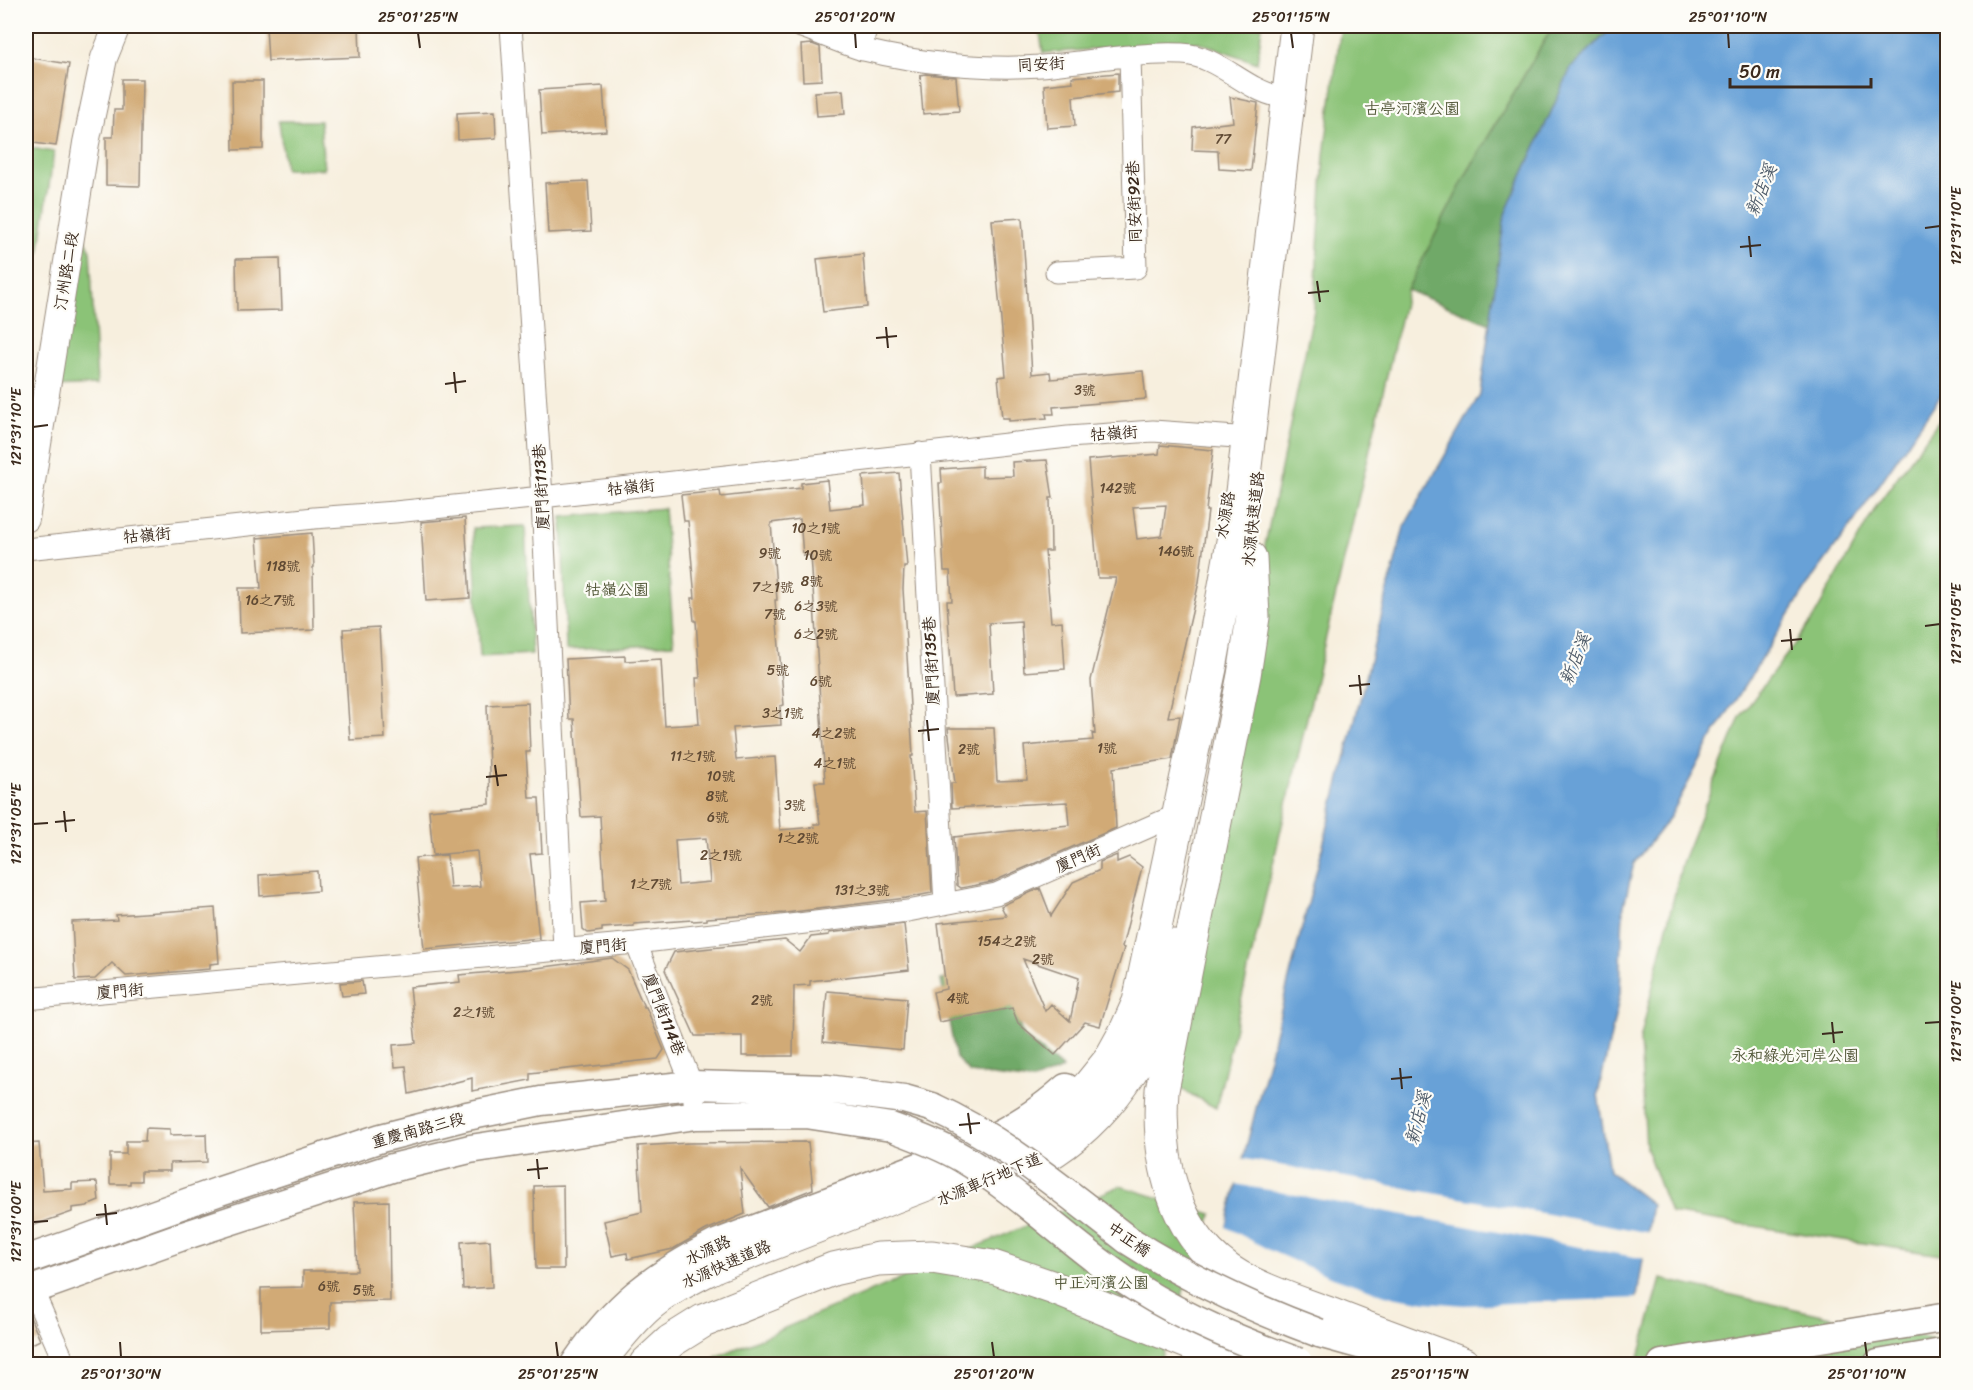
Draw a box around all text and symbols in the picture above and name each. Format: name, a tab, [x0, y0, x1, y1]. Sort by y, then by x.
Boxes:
text: 25°01'25"N	[378, 4, 459, 30]
text: 25°01'20"N	[815, 4, 896, 30]
text: 25°01'15"N	[1252, 4, 1331, 30]
text: 25°01'10"N	[1689, 4, 1768, 30]
street label: 同安街	[1016, 48, 1066, 80]
scale bar	[1730, 51, 1871, 89]
text: 50 m	[1739, 56, 1780, 88]
park label: 古亭河濱公園	[1364, 94, 1460, 123]
house number: 77	[1215, 127, 1232, 152]
water label: 新店溪	[1736, 158, 1786, 221]
street label: 同安街92巷	[1118, 160, 1150, 244]
text: 121°31'10"E	[1943, 185, 1969, 265]
street label: 汀州路二段	[45, 229, 87, 313]
house number: 3號	[1074, 378, 1096, 403]
text: 121°31'10"E	[3, 386, 29, 466]
street label: 牯嶺街	[1089, 417, 1139, 449]
street label: 廈門街113巷	[524, 443, 558, 531]
street label: 牯嶺街	[606, 470, 656, 504]
street label: 水源快速道路	[1234, 470, 1272, 568]
house number: 142號	[1100, 476, 1136, 501]
street label: 水源路	[1207, 489, 1243, 541]
house number: 10之1號	[792, 516, 840, 541]
street label: 牯嶺街	[122, 518, 172, 552]
house number: 146號	[1158, 539, 1194, 564]
house number: 9號	[759, 541, 781, 566]
house number: 10號	[804, 543, 832, 568]
house number: 118號	[266, 554, 300, 579]
house number: 8號	[801, 569, 823, 594]
park label: 牯嶺公園	[585, 575, 649, 604]
house number: 7之1號	[752, 575, 794, 600]
text: 121°31'05"E	[1943, 582, 1969, 665]
house number: 16之7號	[245, 588, 295, 613]
house number: 6之3號	[794, 594, 838, 619]
house number: 7號	[764, 602, 786, 627]
street label: 廈門街135巷	[914, 616, 948, 706]
house number: 6之2號	[794, 622, 838, 647]
water label: 新店溪	[1550, 627, 1600, 690]
house number: 5號	[767, 658, 789, 683]
house number: 6號	[810, 669, 832, 694]
house number: 3之1號	[762, 701, 804, 726]
house number: 4之2號	[812, 721, 856, 746]
house number: 1號	[1097, 736, 1117, 761]
house number: 2號	[958, 737, 980, 762]
house number: 11之1號	[670, 744, 716, 769]
house number: 4之1號	[814, 751, 856, 776]
house number: 10號	[707, 764, 735, 789]
text: 121°31'05"E	[3, 782, 29, 865]
house number: 8號	[706, 784, 728, 809]
house number: 3號	[784, 793, 806, 818]
house number: 6號	[707, 805, 729, 830]
house number: 1之2號	[777, 826, 819, 851]
street label: 廈門街	[1050, 835, 1106, 881]
house number: 2之1號	[700, 843, 742, 868]
house number: 1之7號	[630, 872, 672, 897]
house number: 131之3號	[834, 878, 890, 903]
street label: 廈門街	[578, 929, 628, 963]
house number: 154之2號	[977, 929, 1037, 954]
house number: 2號	[1032, 947, 1054, 972]
street label: 廈門街114巷	[634, 968, 694, 1060]
street label: 廈門街	[95, 974, 145, 1008]
text: 121°31'00"E	[1943, 979, 1969, 1063]
house number: 4號	[947, 986, 969, 1011]
house number: 2號	[751, 988, 773, 1013]
house number: 2之1號	[453, 1000, 495, 1025]
park label: 永和綠光河岸公園	[1731, 1041, 1859, 1070]
water label: 新店溪	[1396, 1087, 1441, 1148]
street label: 重慶南路三段	[368, 1104, 468, 1156]
street label: 水源車行地下道	[932, 1144, 1046, 1214]
text: 121°31'00"E	[3, 1179, 29, 1263]
street label: 中正橋	[1101, 1213, 1157, 1265]
street label: 水源路	[680, 1227, 736, 1273]
street label: 水源快速道路	[676, 1231, 776, 1297]
park label: 中正河濱公園	[1053, 1268, 1149, 1297]
house number: 6號	[318, 1274, 340, 1299]
house number: 5號	[353, 1278, 375, 1303]
text: 25°01'30"N	[81, 1361, 162, 1387]
text: 25°01'25"N	[518, 1361, 599, 1387]
text: 25°01'20"N	[954, 1361, 1035, 1387]
text: 25°01'15"N	[1391, 1361, 1470, 1387]
text: 25°01'10"N	[1828, 1361, 1907, 1387]

